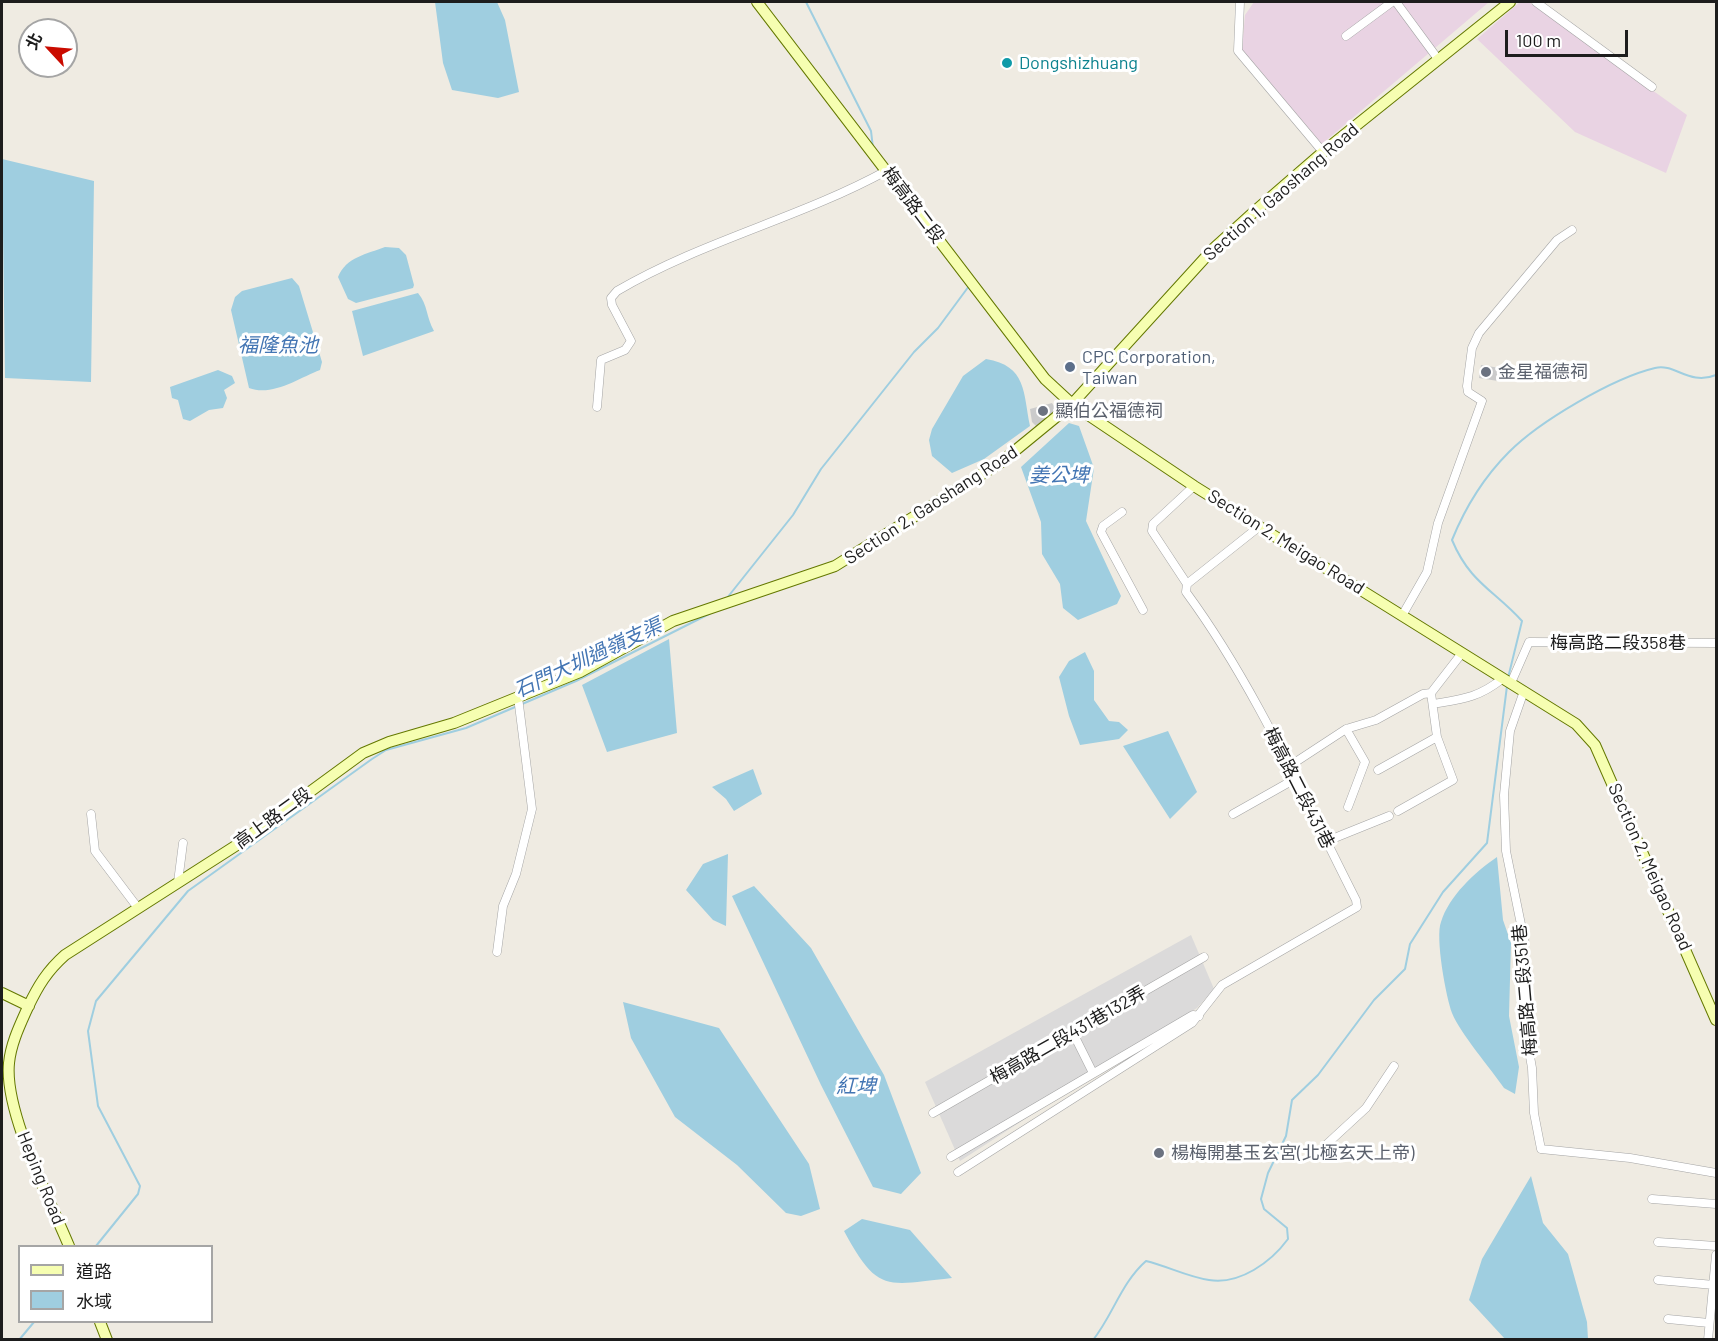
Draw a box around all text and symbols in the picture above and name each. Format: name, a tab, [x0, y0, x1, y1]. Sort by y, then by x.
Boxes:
north arrow	[18, 18, 78, 78]
scale bar	[1508, 18, 1631, 56]
text: 北	[21, 29, 45, 52]
text: 100 m	[1516, 29, 1561, 51]
place label: Dongshizhuang	[1019, 52, 1138, 74]
marker: Dongshizhuang	[1000, 56, 1014, 70]
street label: Section 1, Gaoshang Road	[1199, 119, 1363, 265]
street label: 梅高路二段	[877, 163, 949, 247]
water label: 福隆魚池	[238, 333, 318, 357]
place label: CPC Corporation, Taiwan	[1082, 346, 1216, 388]
marker: CPC Corporation, Taiwan	[1063, 360, 1077, 374]
place label: 金星福德祠	[1498, 361, 1588, 383]
marker: 金星福德祠	[1479, 365, 1493, 379]
place label: 顯伯公福德祠	[1055, 400, 1163, 422]
marker: 顯伯公福德祠	[1036, 404, 1050, 418]
street label: Section 2, Gaoshang Road	[840, 441, 1022, 569]
water label: 姜公埤	[1029, 463, 1089, 487]
street label: Section 2, Meigao Road	[1204, 485, 1368, 599]
water label: 石門大圳過嶺支渠	[510, 613, 666, 703]
street label: 梅高路二段358巷	[1550, 632, 1686, 654]
street label: 梅高路二段431巷	[1259, 724, 1339, 852]
street label: Section 2, Meigao Road	[1603, 780, 1697, 954]
street label: 高上路二段	[230, 783, 316, 853]
street label: 梅高路二段351巷	[1508, 923, 1542, 1057]
street label: 梅高路二段431巷132弄	[986, 982, 1150, 1088]
water label: 紅埤	[836, 1074, 876, 1098]
street label: Heping Road	[13, 1128, 69, 1228]
place label: 楊梅開基玉玄宮(北極玄天上帝)	[1171, 1142, 1414, 1164]
marker: 楊梅開基玉玄宮(北極玄天上帝)	[1152, 1146, 1166, 1160]
legend	[18, 1245, 213, 1323]
text: 道路	[76, 1260, 112, 1282]
text: 水域	[76, 1290, 112, 1312]

